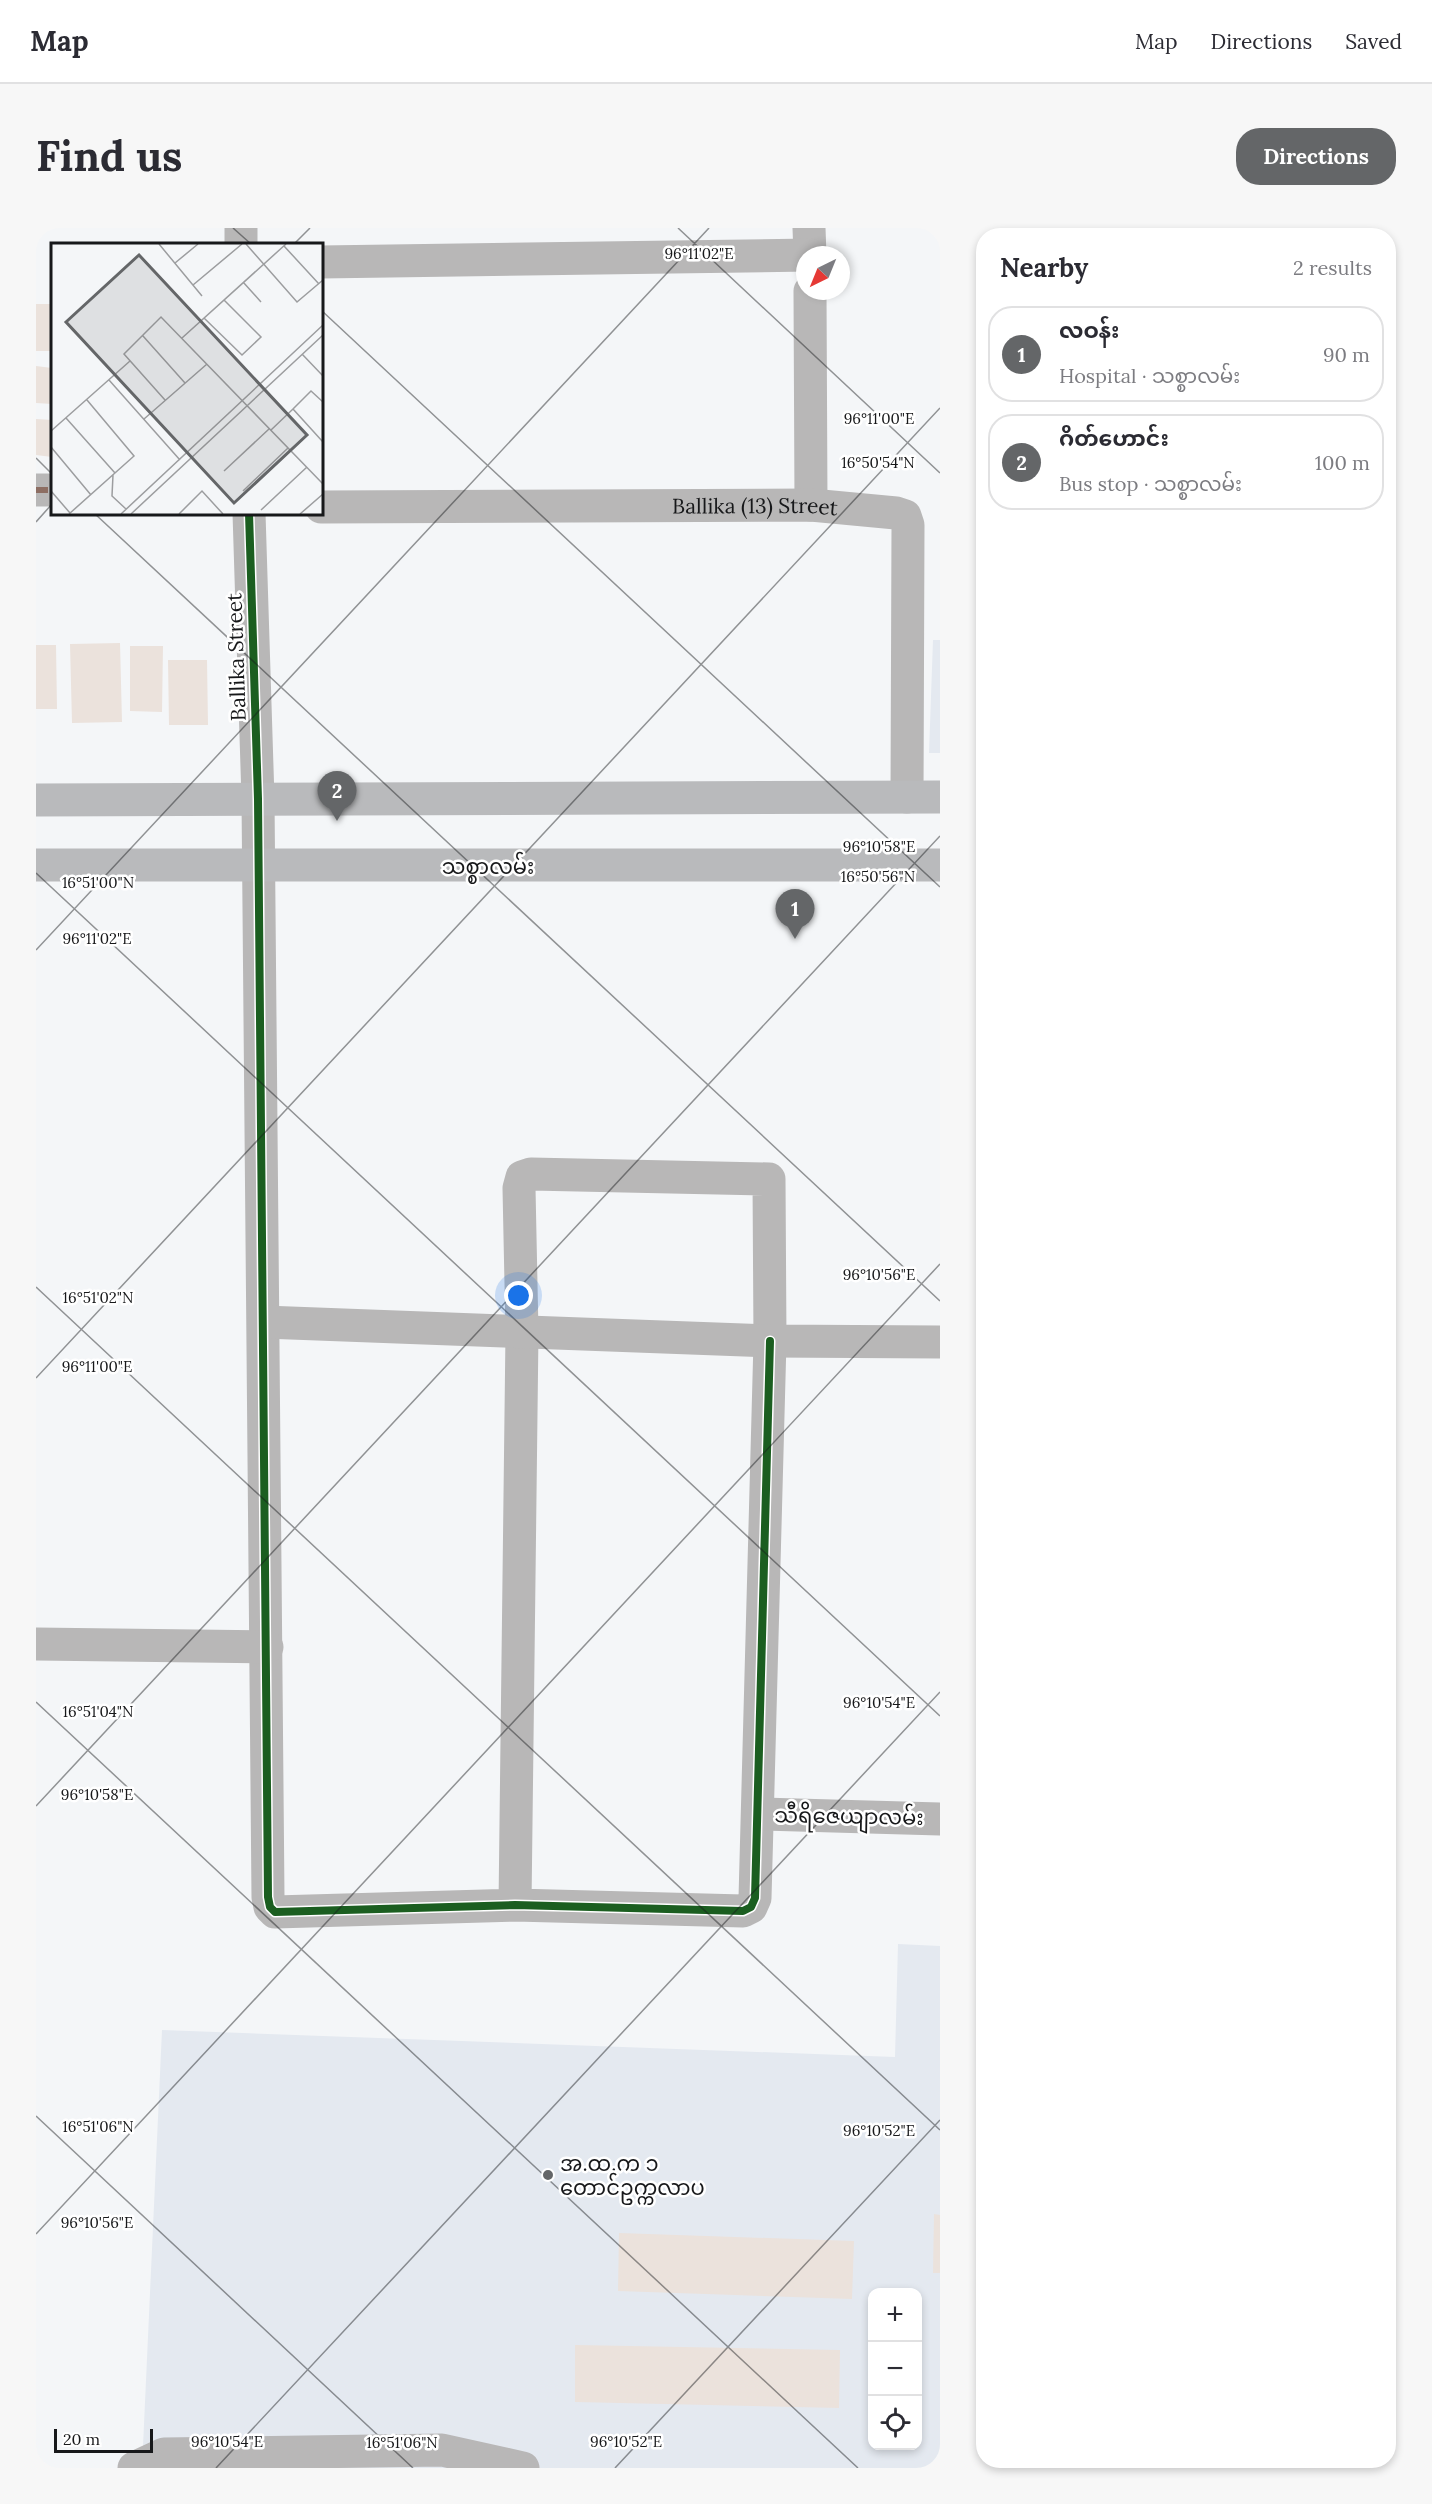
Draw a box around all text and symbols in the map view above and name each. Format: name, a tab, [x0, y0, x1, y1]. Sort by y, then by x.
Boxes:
text: Map	[30, 23, 89, 59]
text: Map	[1135, 28, 1178, 55]
text: Directions	[1211, 28, 1312, 55]
text: Saved	[1345, 28, 1402, 55]
button: Directions	[1236, 128, 1396, 185]
text: Find us	[36, 129, 182, 183]
inset map	[51, 243, 322, 514]
text: 96°11'02"E	[664, 244, 734, 263]
north arrow	[796, 246, 850, 300]
text: Nearby	[1000, 251, 1088, 284]
text: 2 results	[1293, 255, 1372, 280]
text: လဝန်း	[1059, 316, 1120, 344]
text: 1	[1017, 342, 1026, 367]
text: 90 m	[1323, 342, 1370, 367]
text: Hospital · သစ္စာလမ်း	[1059, 363, 1240, 388]
text: 96°11'00"E	[844, 409, 914, 428]
text: ဂိတ်ဟောင်း	[1059, 424, 1169, 452]
text: 2	[1016, 450, 1027, 475]
text: 100 m	[1315, 450, 1370, 475]
text: 16°50'54"N	[841, 453, 915, 472]
text: Bus stop · သစ္စာလမ်း	[1059, 471, 1242, 496]
street label: Ballika (13) Street	[672, 491, 840, 521]
street label: Ballika Street	[220, 592, 252, 722]
pin: 2	[318, 772, 356, 821]
text: 96°10'58"E	[843, 837, 915, 856]
street label: သစ္စာလမ်း	[442, 851, 534, 884]
text: 16°50'56"N	[841, 867, 915, 886]
text: 16°51'00"N	[62, 873, 134, 892]
pin: 1	[776, 890, 814, 939]
text: 96°11'02"E	[62, 929, 132, 948]
text: 96°10'56"E	[843, 1265, 915, 1284]
your location	[504, 1281, 533, 1310]
text: 16°51'02"N	[63, 1288, 133, 1307]
text: 96°11'00"E	[62, 1357, 132, 1376]
text: 96°10'54"E	[843, 1693, 915, 1712]
text: 16°51'04"N	[63, 1702, 133, 1721]
text: 96°10'58"E	[61, 1785, 133, 1804]
street label: သီရိဇေယျာလမ်း	[774, 1799, 924, 1836]
text: 16°51'06"N	[62, 2117, 134, 2136]
text: 96°10'52"E	[843, 2121, 915, 2140]
place label: အ.ထ.က ၁ တောင်ဥက္ကလာပ	[560, 2150, 705, 2205]
marker: အ.ထ.က ၁ တောင်ဥက္ကလာပ	[541, 2168, 555, 2182]
text: 96°10'56"E	[61, 2213, 133, 2232]
map controls	[868, 2288, 922, 2450]
button: +	[868, 2288, 922, 2342]
button: −	[868, 2342, 922, 2396]
button: locate	[868, 2396, 922, 2450]
scale bar	[54, 2426, 153, 2454]
text: 20 m	[63, 2429, 100, 2449]
text: 96°10'54"E	[191, 2432, 263, 2451]
text: 96°10'52"E	[590, 2432, 662, 2451]
text: 16°51'06"N	[366, 2433, 438, 2452]

